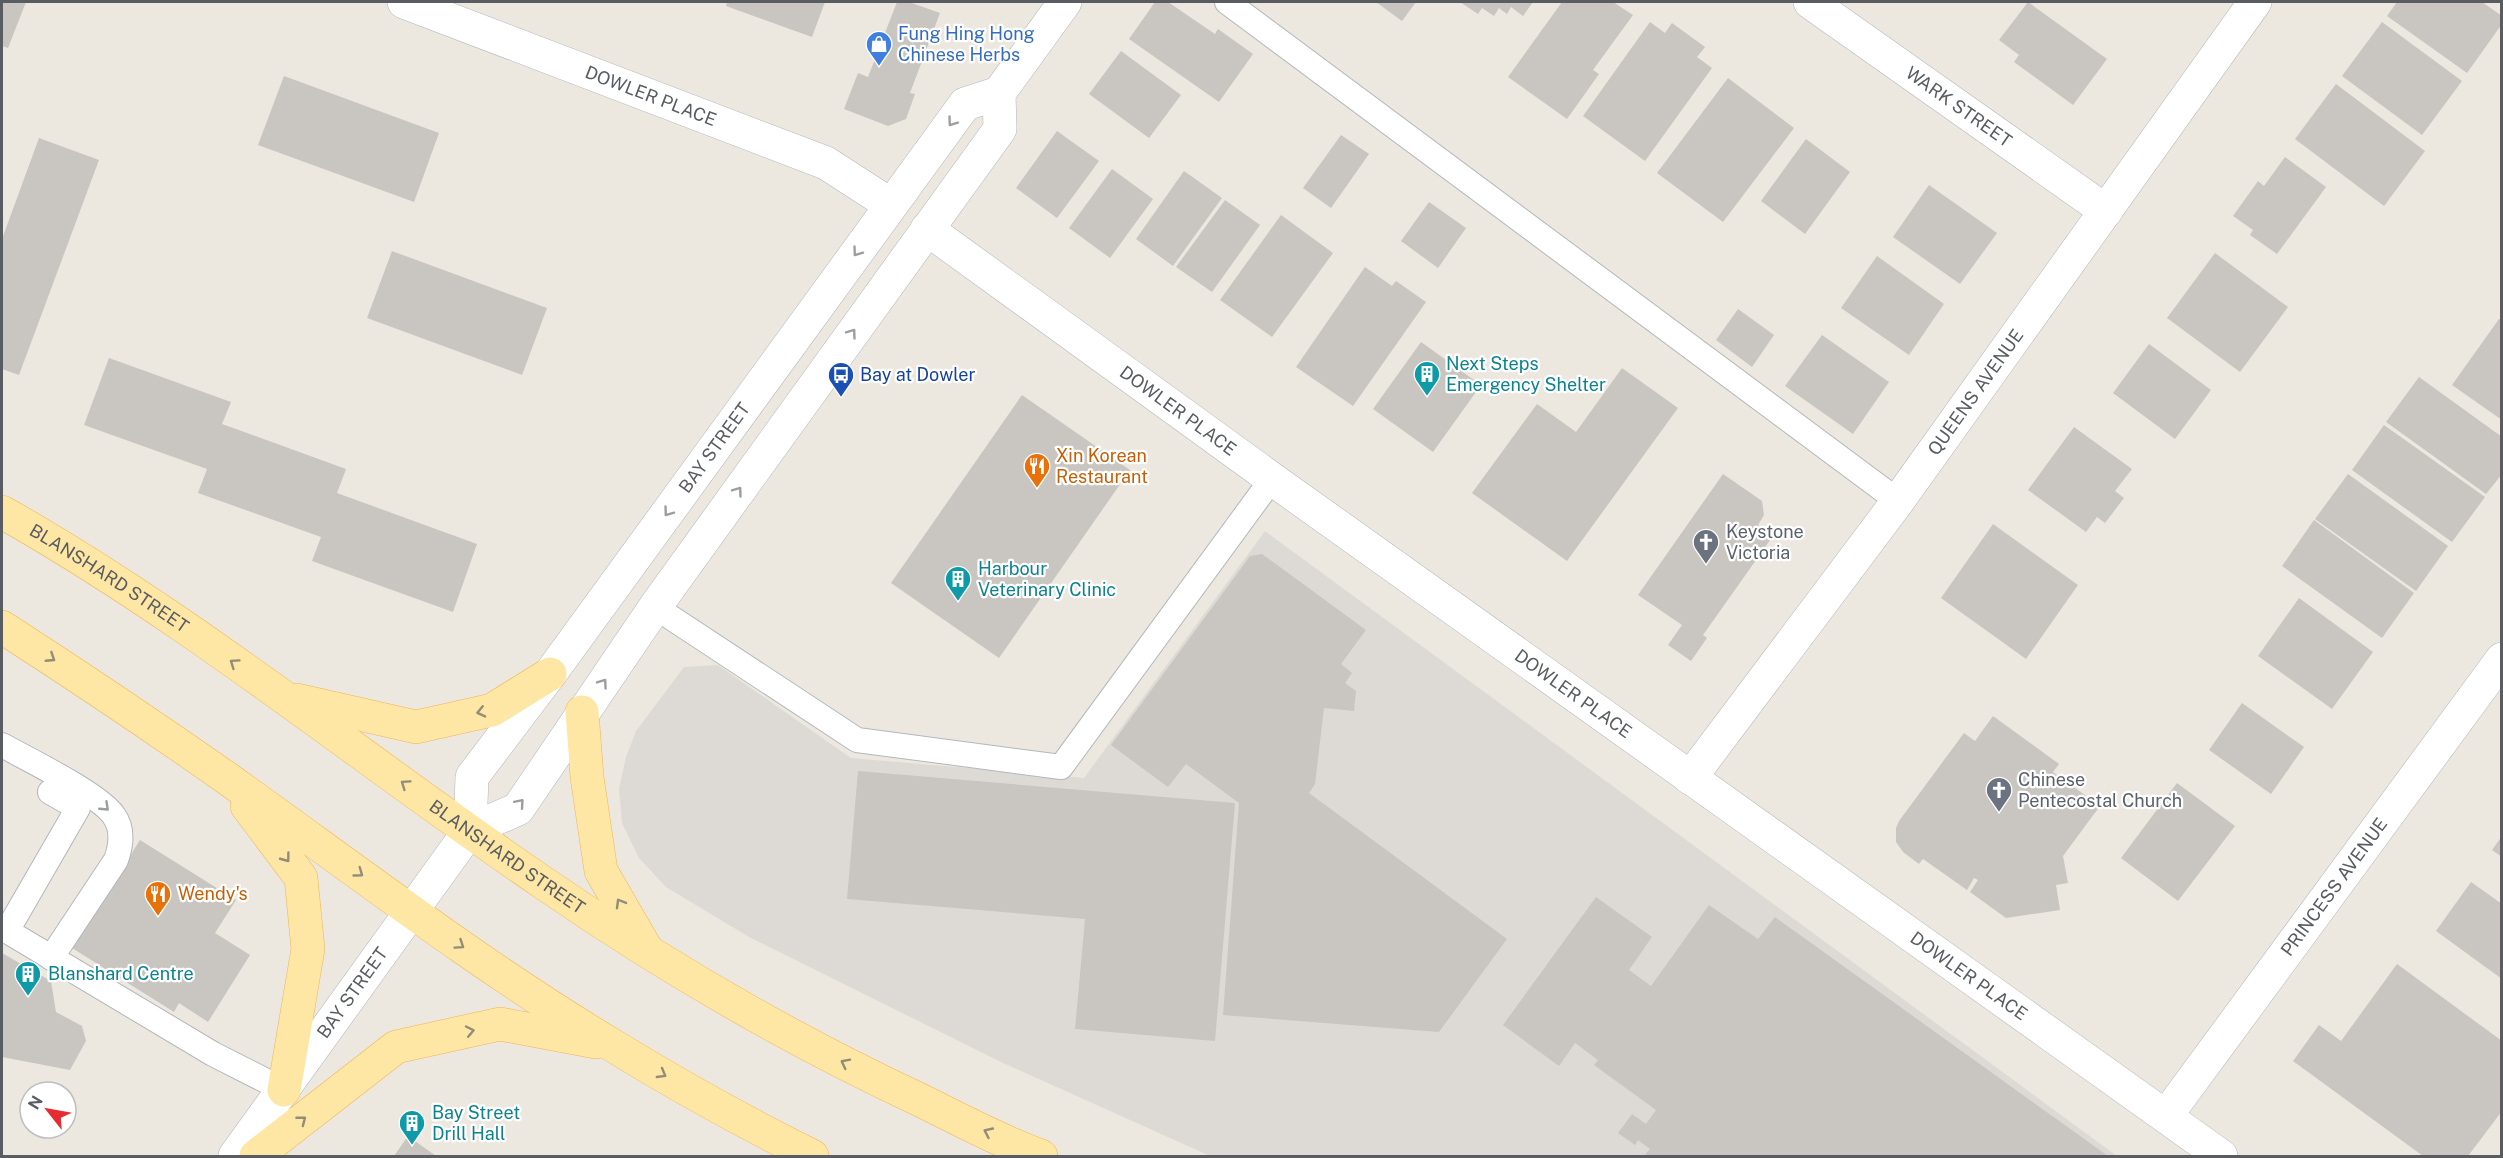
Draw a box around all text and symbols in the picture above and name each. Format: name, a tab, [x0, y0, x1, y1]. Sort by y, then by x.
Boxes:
place label: Fung Hing Hong Chinese Herbs	[898, 23, 1035, 65]
shop icon: Fung Hing Hong Chinese Herbs	[864, 29, 894, 67]
street label: DOWLER PLACE	[582, 61, 719, 130]
street label: WARK STREET	[1902, 62, 2016, 151]
one-way arrow	[948, 116, 959, 127]
one-way arrow	[853, 246, 864, 257]
street label: QUEENS AVENUE	[1923, 325, 2027, 459]
one-way arrow	[845, 328, 856, 339]
place label: Next Steps Emergency Shelter	[1446, 353, 1606, 395]
building icon: Next Steps Emergency Shelter	[1412, 359, 1442, 397]
bus stop icon: Bay at Dowler	[826, 360, 856, 398]
street label: DOWLER PLACE	[1116, 361, 1241, 460]
place label: Bay at Dowler	[860, 364, 975, 385]
street label: BAY STREET	[674, 398, 754, 497]
place label: Xin Korean Restaurant	[1056, 445, 1148, 487]
restaurant icon: Xin Korean Restaurant	[1022, 451, 1052, 489]
one-way arrow	[731, 487, 742, 498]
one-way arrow	[664, 506, 675, 517]
street label: BLANSHARD STREET	[26, 519, 193, 637]
place label: Keystone Victoria	[1726, 521, 1804, 563]
church icon: Keystone Victoria	[1691, 527, 1721, 565]
place label: Harbour Veterinary Clinic	[978, 558, 1116, 600]
building icon: Harbour Veterinary Clinic	[943, 564, 973, 602]
street label: DOWLER PLACE	[1511, 645, 1636, 742]
one-way arrow	[44, 651, 55, 662]
one-way arrow	[229, 659, 240, 670]
one-way arrow	[596, 678, 607, 689]
one-way arrow	[476, 705, 486, 718]
place label: Chinese Pentecostal Church	[2018, 769, 2182, 811]
church icon: Chinese Pentecostal Church	[1984, 775, 2014, 813]
one-way arrow	[401, 780, 412, 791]
street label: BLANSHARD STREET	[425, 795, 589, 918]
one-way arrow	[513, 799, 524, 810]
one-way arrow	[99, 800, 109, 811]
street label: PRINCESS AVENUE	[2276, 814, 2391, 960]
one-way arrow	[279, 851, 290, 862]
one-way arrow	[352, 866, 363, 877]
restaurant icon: Wendy's	[143, 879, 173, 917]
place label: Wendy's	[178, 883, 248, 904]
one-way arrow	[616, 899, 627, 909]
street label: DOWLER PLACE	[1907, 927, 2032, 1025]
one-way arrow	[454, 937, 465, 948]
street label: BAY STREET	[312, 943, 392, 1042]
building icon: Blanshard Centre	[13, 959, 43, 997]
place label: Blanshard Centre	[48, 963, 194, 984]
one-way arrow	[465, 1025, 475, 1038]
one-way arrow	[840, 1059, 851, 1070]
one-way arrow	[656, 1067, 666, 1078]
north arrow	[18, 1080, 78, 1140]
text: N	[24, 1092, 47, 1113]
place label: Bay Street Drill Hall	[432, 1102, 520, 1144]
building icon: Bay Street Drill Hall	[397, 1108, 427, 1146]
one-way arrow	[295, 1117, 306, 1128]
one-way arrow	[983, 1128, 994, 1140]

